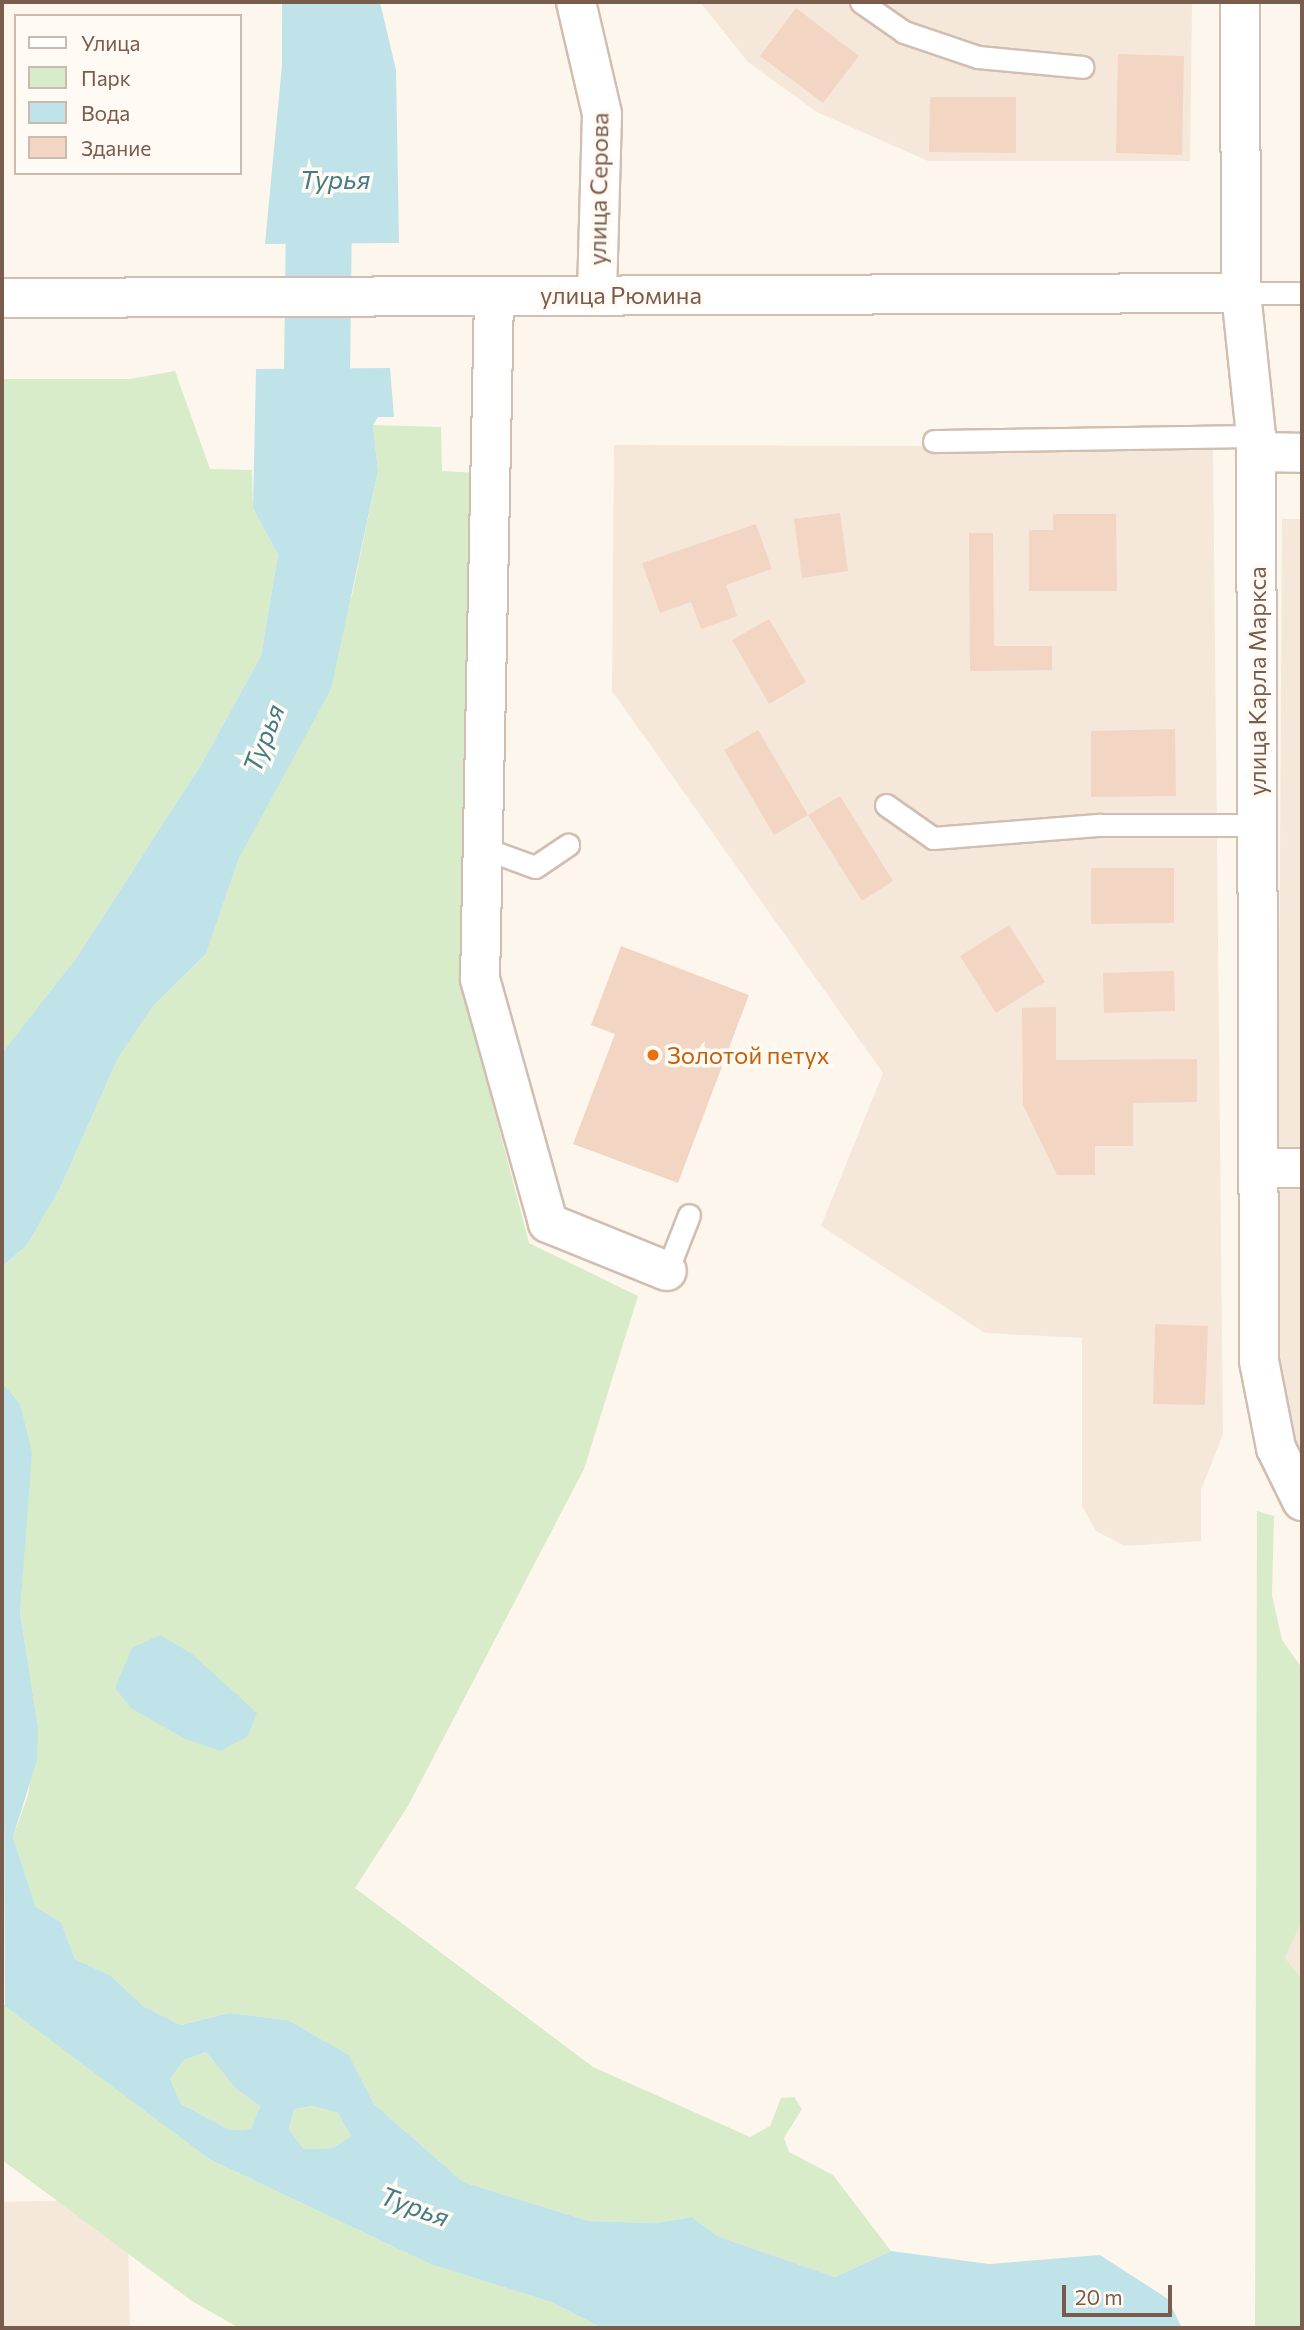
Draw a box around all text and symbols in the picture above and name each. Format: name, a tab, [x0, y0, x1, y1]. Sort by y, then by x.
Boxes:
legend	[14, 14, 242, 175]
text: Улица	[81, 30, 140, 55]
text: Парк	[81, 65, 131, 90]
text: Вода	[81, 100, 130, 125]
street label: улица Серова	[582, 112, 614, 266]
text: Здание	[81, 135, 151, 160]
water label: Турья	[300, 163, 370, 195]
street label: улица Рюмина	[540, 281, 702, 309]
street label: улица Карла Маркса	[1243, 566, 1271, 796]
water label: Турья	[236, 699, 290, 777]
place label: Золотой петух	[667, 1041, 830, 1069]
marker: Золотой петух	[645, 1047, 661, 1063]
water label: Турья	[376, 2179, 454, 2233]
scale bar	[1066, 2270, 1176, 2314]
text: 20 m	[1075, 2284, 1123, 2309]

